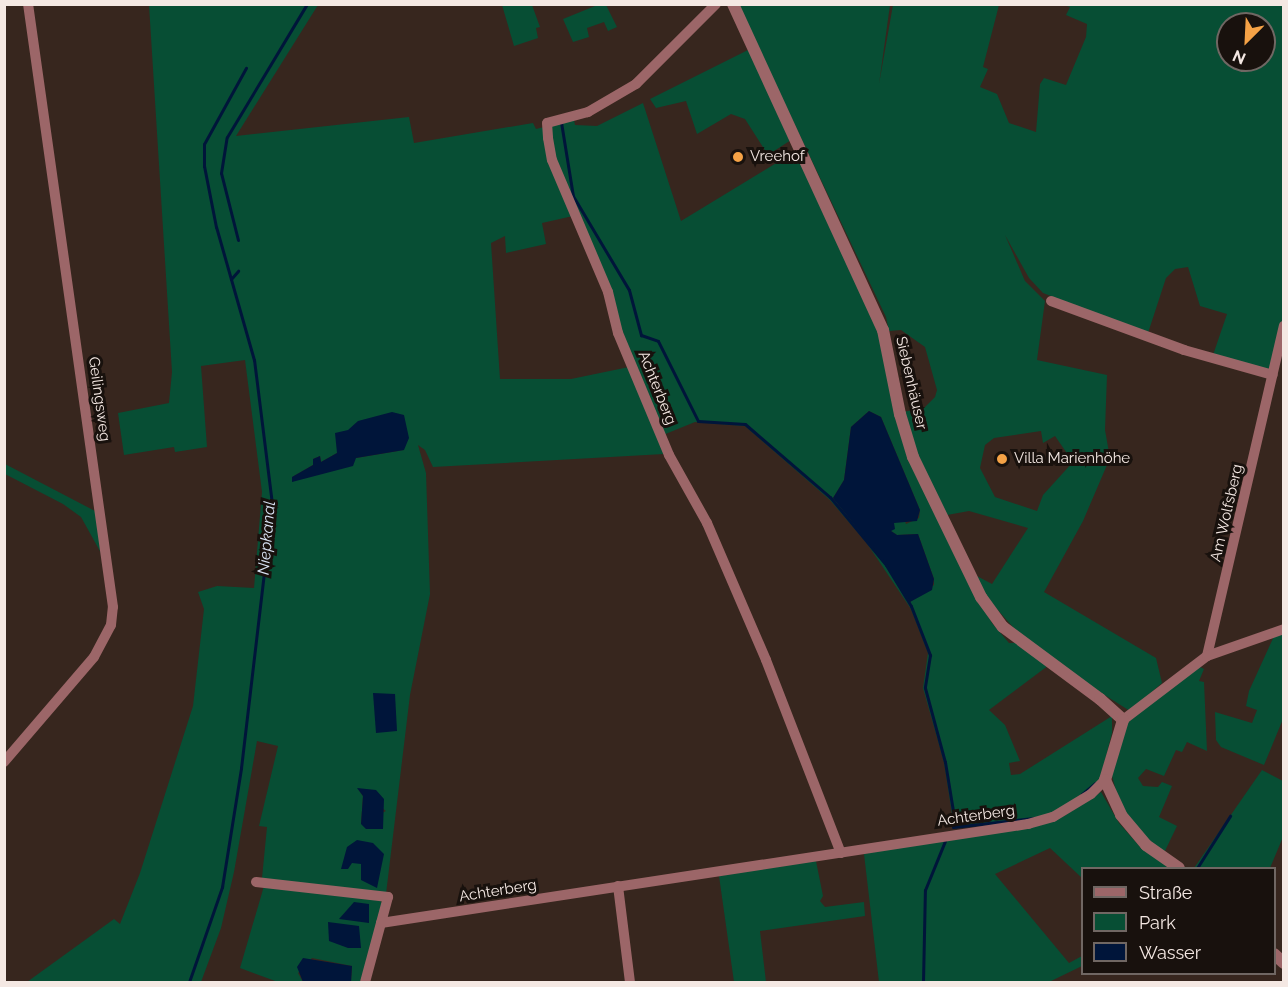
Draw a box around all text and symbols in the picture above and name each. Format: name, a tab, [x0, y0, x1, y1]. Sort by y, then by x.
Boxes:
north arrow	[1216, 12, 1276, 72]
text: N	[1230, 46, 1249, 68]
place label: Vreehof	[750, 148, 805, 166]
marker: Vreehof	[731, 150, 745, 164]
street label: Siebenhäuser	[892, 335, 930, 431]
street label: Achterberg	[634, 348, 680, 428]
street label: Geilingsweg	[84, 356, 114, 442]
place label: Villa Marienhöhe	[1014, 450, 1130, 468]
marker: Villa Marienhöhe	[995, 452, 1009, 466]
street label: Am Wolfsberg	[1207, 462, 1247, 564]
water label: Niepkanal	[254, 500, 280, 576]
street label: Achterberg	[936, 802, 1016, 830]
legend	[1081, 867, 1276, 975]
street label: Achterberg	[458, 876, 538, 906]
text: Straße	[1139, 882, 1192, 903]
text: Park	[1139, 912, 1176, 933]
text: Wasser	[1139, 942, 1201, 963]

